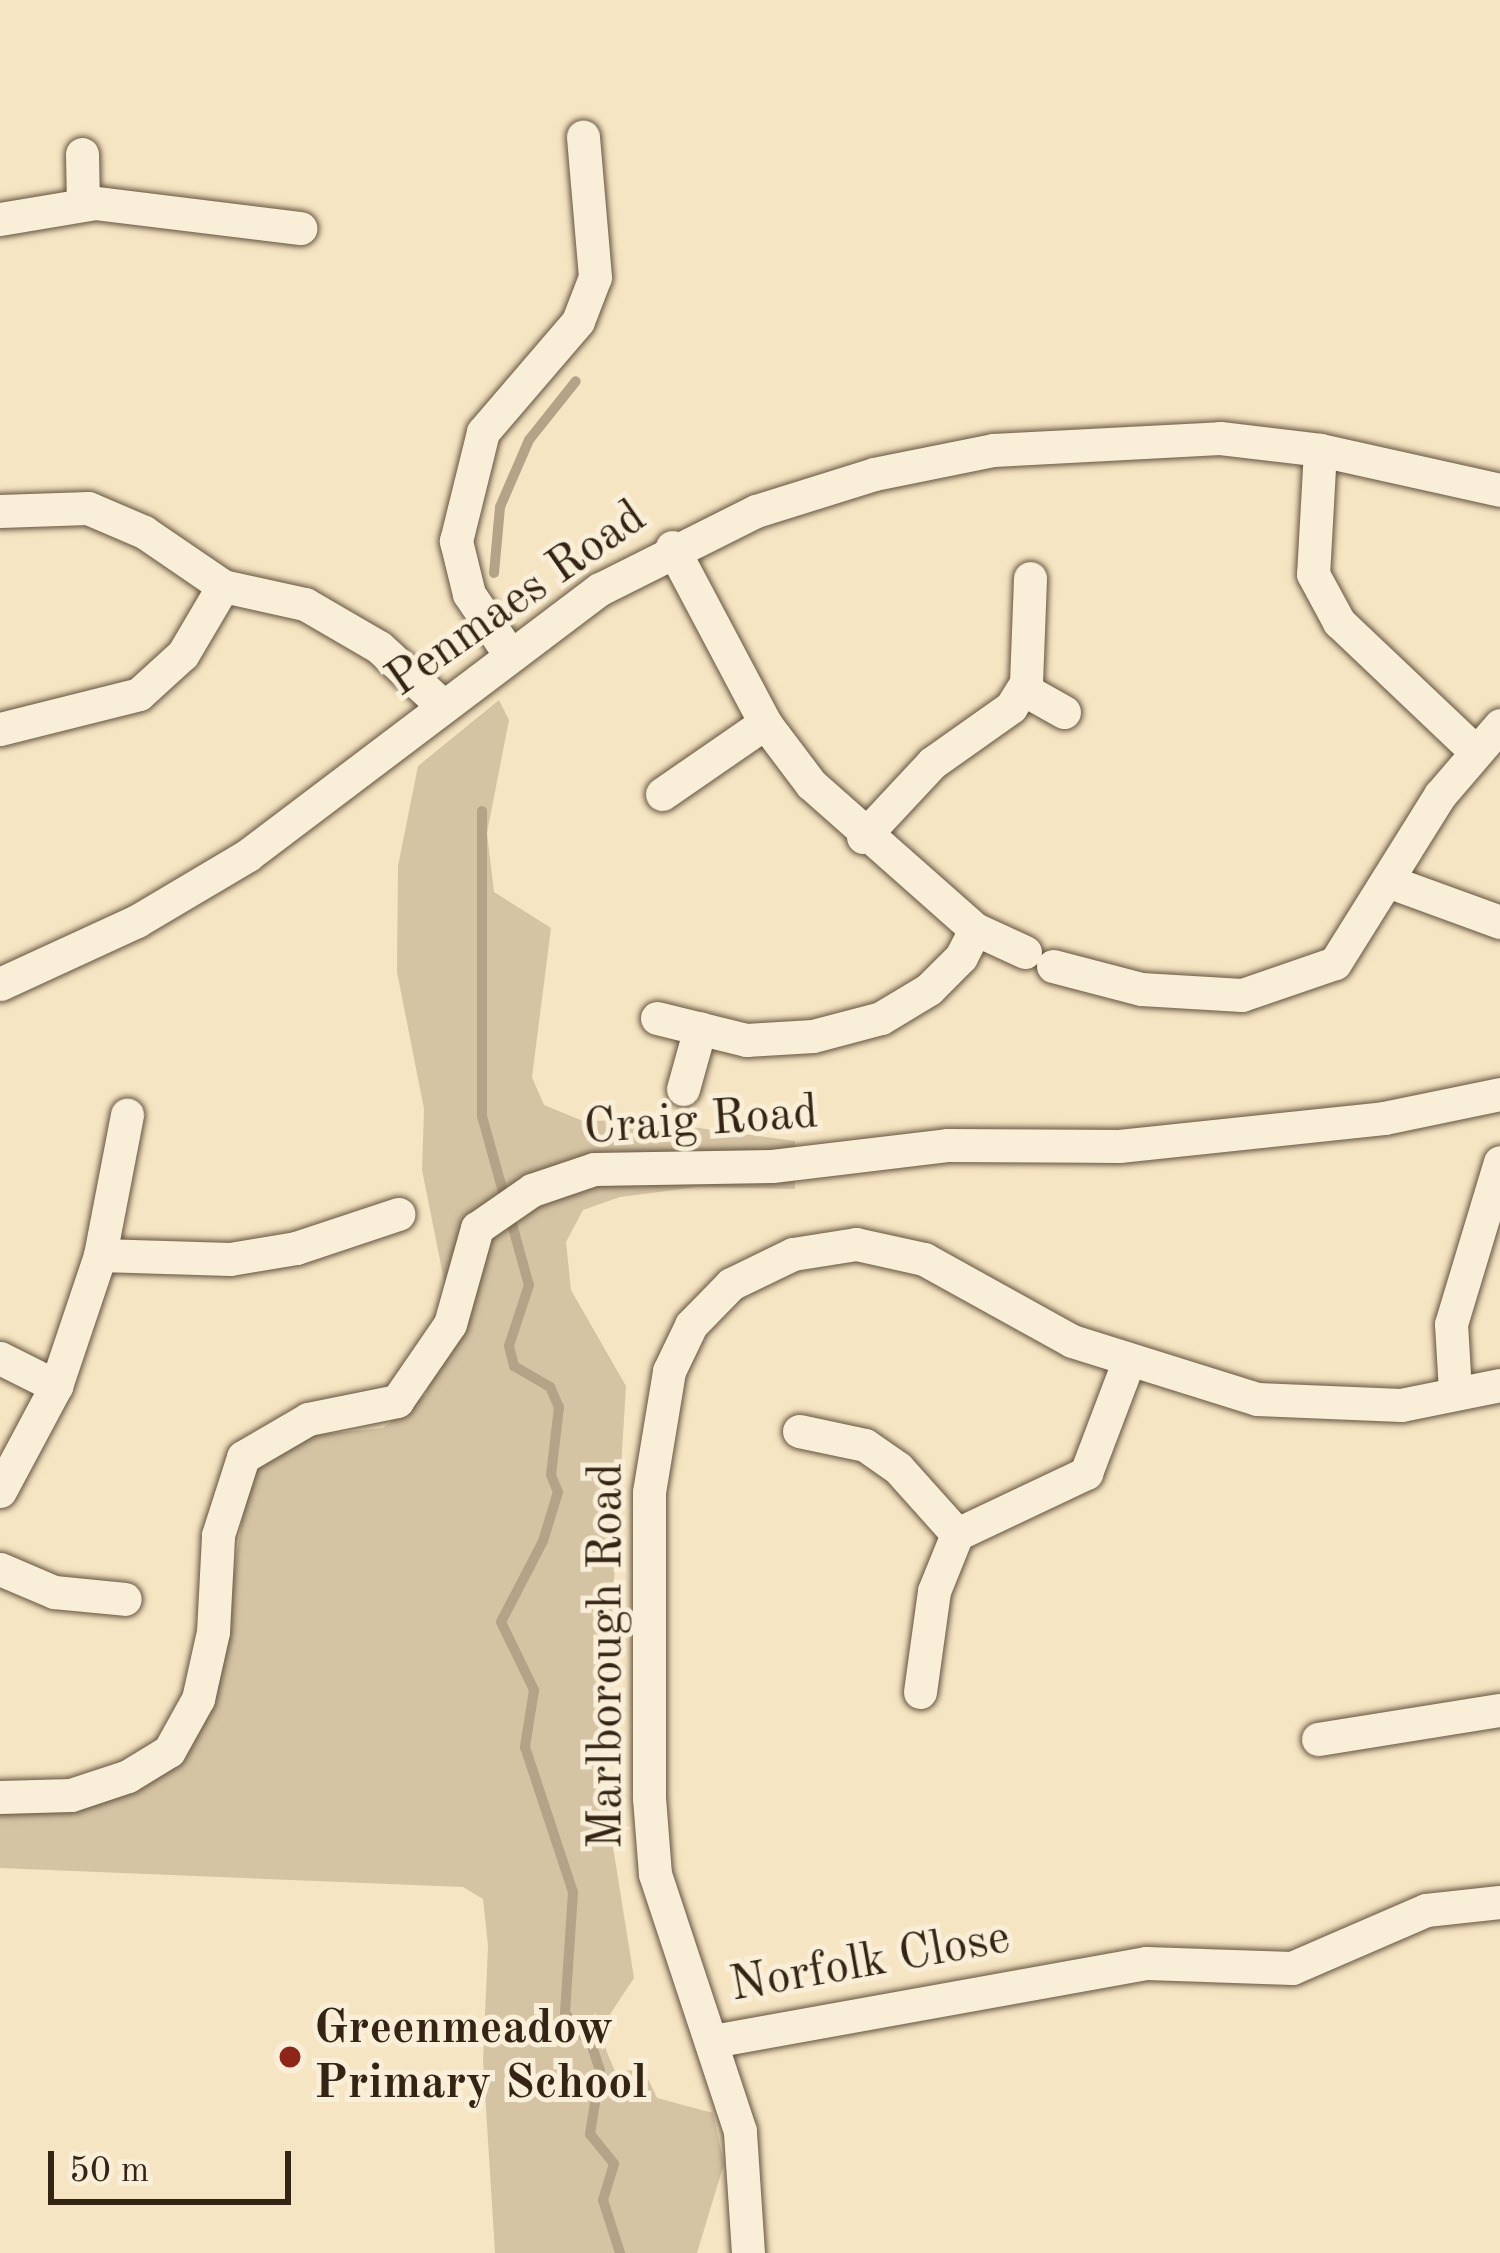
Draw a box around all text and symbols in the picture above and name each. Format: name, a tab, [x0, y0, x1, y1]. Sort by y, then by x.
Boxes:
street label: Penmaes Road	[376, 489, 658, 711]
street label: Craig Road	[582, 1085, 820, 1159]
street label: Marlborough Road	[579, 1463, 637, 1849]
street label: Norfolk Close	[726, 1910, 1014, 2016]
place label: Greenmeadow Primary School	[314, 2000, 647, 2113]
marker: Greenmeadow Primary School	[277, 2044, 303, 2070]
scale bar	[54, 2127, 297, 2201]
text: 50 m	[69, 2154, 149, 2190]

